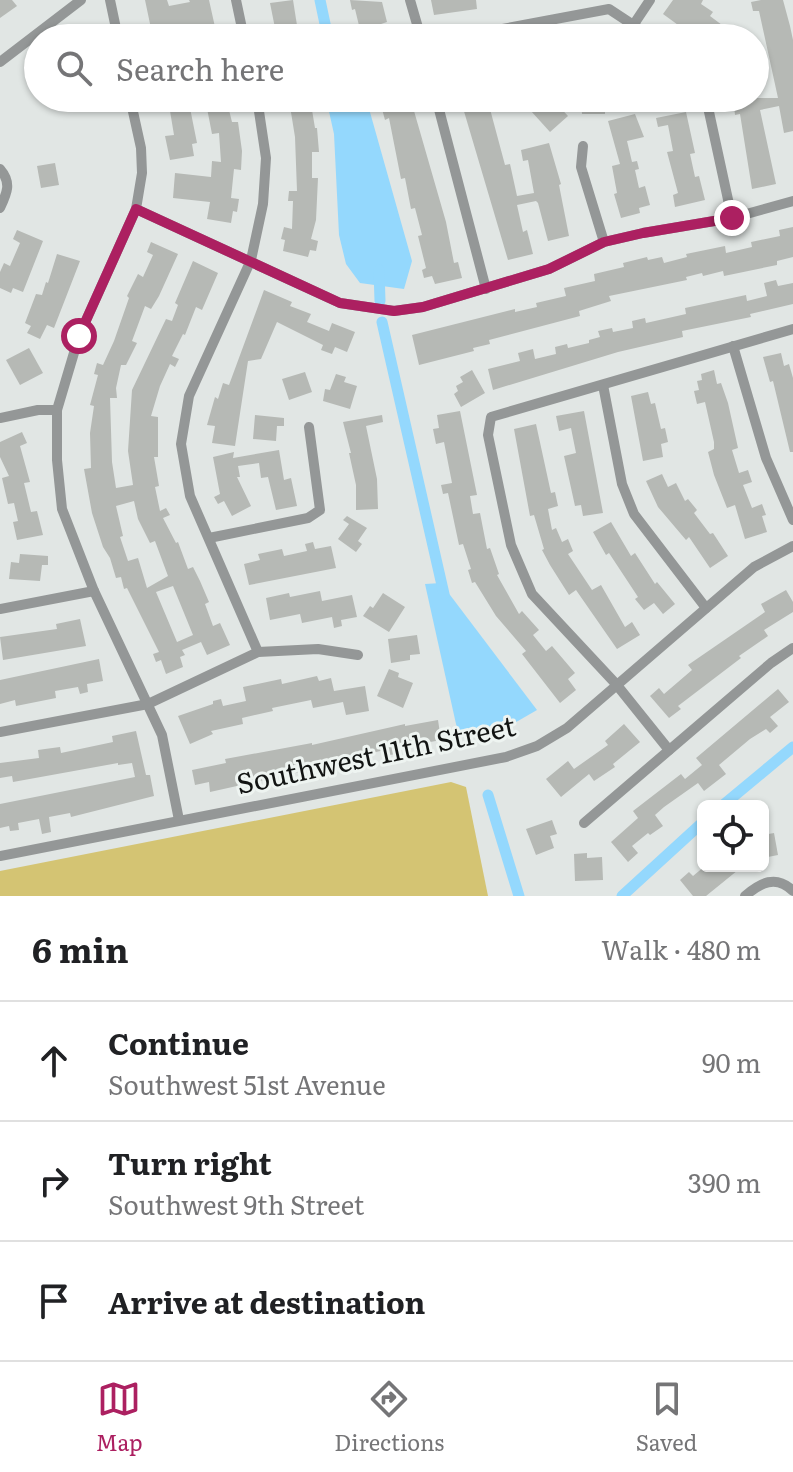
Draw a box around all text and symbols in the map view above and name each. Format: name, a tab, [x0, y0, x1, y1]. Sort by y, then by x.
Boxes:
search box	[24, 24, 769, 112]
icon: search	[52, 46, 96, 90]
text: Search here	[116, 46, 284, 90]
route end	[714, 200, 750, 236]
route start	[61, 318, 97, 354]
street label: Southwest 11th Street	[232, 703, 520, 803]
map controls	[697, 800, 769, 872]
button: locate	[697, 800, 769, 872]
text: 6 min	[32, 923, 129, 973]
text: Walk · 480 m	[601, 929, 761, 968]
text: Continue	[108, 1020, 249, 1064]
icon: ahead	[32, 1039, 76, 1083]
text: 90 m	[702, 1042, 761, 1081]
text: Southwest 51st Avenue	[108, 1064, 386, 1103]
text: Turn right	[108, 1140, 272, 1184]
icon: right	[32, 1159, 76, 1203]
text: 390 m	[688, 1162, 761, 1201]
text: Southwest 9th Street	[108, 1184, 364, 1223]
icon: arrive	[32, 1279, 76, 1323]
text: Arrive at destination	[108, 1279, 425, 1323]
tab: Map	[96, 1377, 143, 1458]
tab: Directions	[334, 1377, 444, 1458]
tab: Saved	[636, 1377, 697, 1458]

